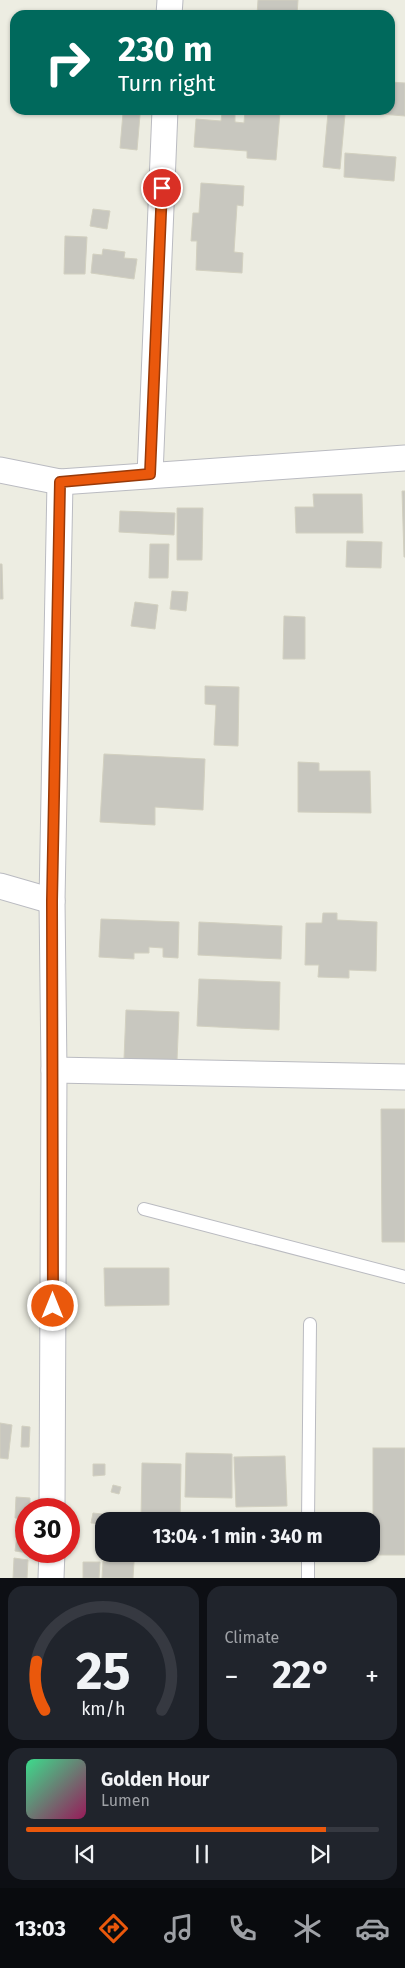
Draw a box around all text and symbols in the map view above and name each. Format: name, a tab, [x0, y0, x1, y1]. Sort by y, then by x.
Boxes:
text: 230 m	[118, 28, 212, 70]
icon: right	[35, 30, 100, 95]
text: Turn right	[118, 70, 215, 97]
pin	[141, 167, 183, 209]
icon: arrive	[148, 174, 176, 202]
position arrow	[26, 1279, 78, 1331]
speed limit sign: 30	[15, 1498, 80, 1563]
text: 13:04 · 1 min · 340 m	[152, 1525, 323, 1548]
text: Climate	[225, 1628, 279, 1647]
text: 25	[76, 1640, 131, 1703]
text: 22°	[272, 1652, 331, 1698]
text: −	[225, 1660, 239, 1693]
text: +	[365, 1660, 379, 1693]
text: km/h	[81, 1698, 125, 1720]
text: Golden Hour	[101, 1768, 210, 1791]
text: Lumen	[101, 1791, 150, 1810]
icon: previous	[71, 1840, 99, 1868]
icon: pause	[188, 1840, 216, 1868]
icon: next	[306, 1840, 334, 1868]
icon: directions	[96, 1911, 131, 1946]
icon: music	[161, 1911, 196, 1946]
icon: phone	[225, 1911, 260, 1946]
icon: climate	[290, 1911, 325, 1946]
icon: car	[355, 1911, 390, 1946]
text: 13:03	[15, 1915, 66, 1942]

